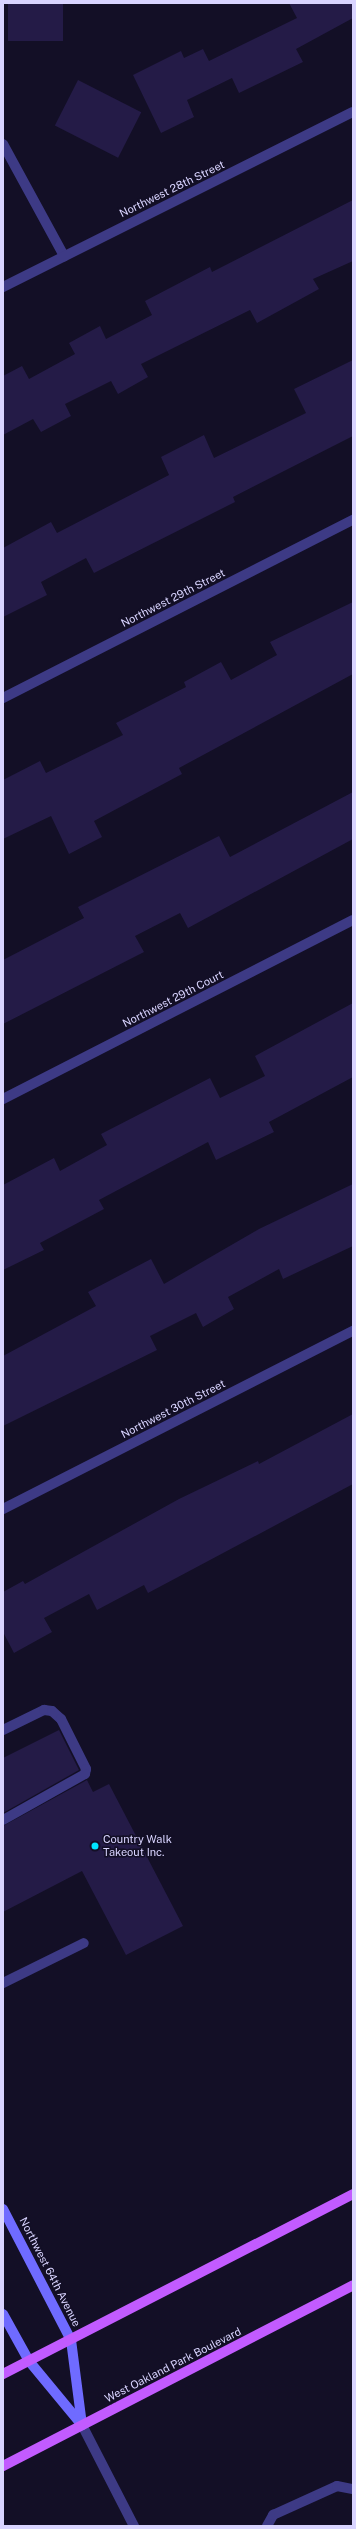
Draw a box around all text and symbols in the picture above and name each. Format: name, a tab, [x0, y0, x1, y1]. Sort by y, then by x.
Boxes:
street label: Northwest 28th Street	[117, 158, 227, 220]
street label: Northwest 29th Street	[119, 566, 227, 630]
street label: Northwest 29th Court	[120, 968, 226, 1030]
street label: Northwest 30th Street	[119, 1377, 227, 1441]
place label: Country Walk Takeout Inc.	[103, 1833, 172, 1859]
marker: Country Walk Takeout Inc.	[90, 1841, 100, 1851]
street label: Northwest 64th Avenue	[17, 2215, 83, 2329]
street label: West Oakland Park Boulevard	[103, 2325, 243, 2405]

